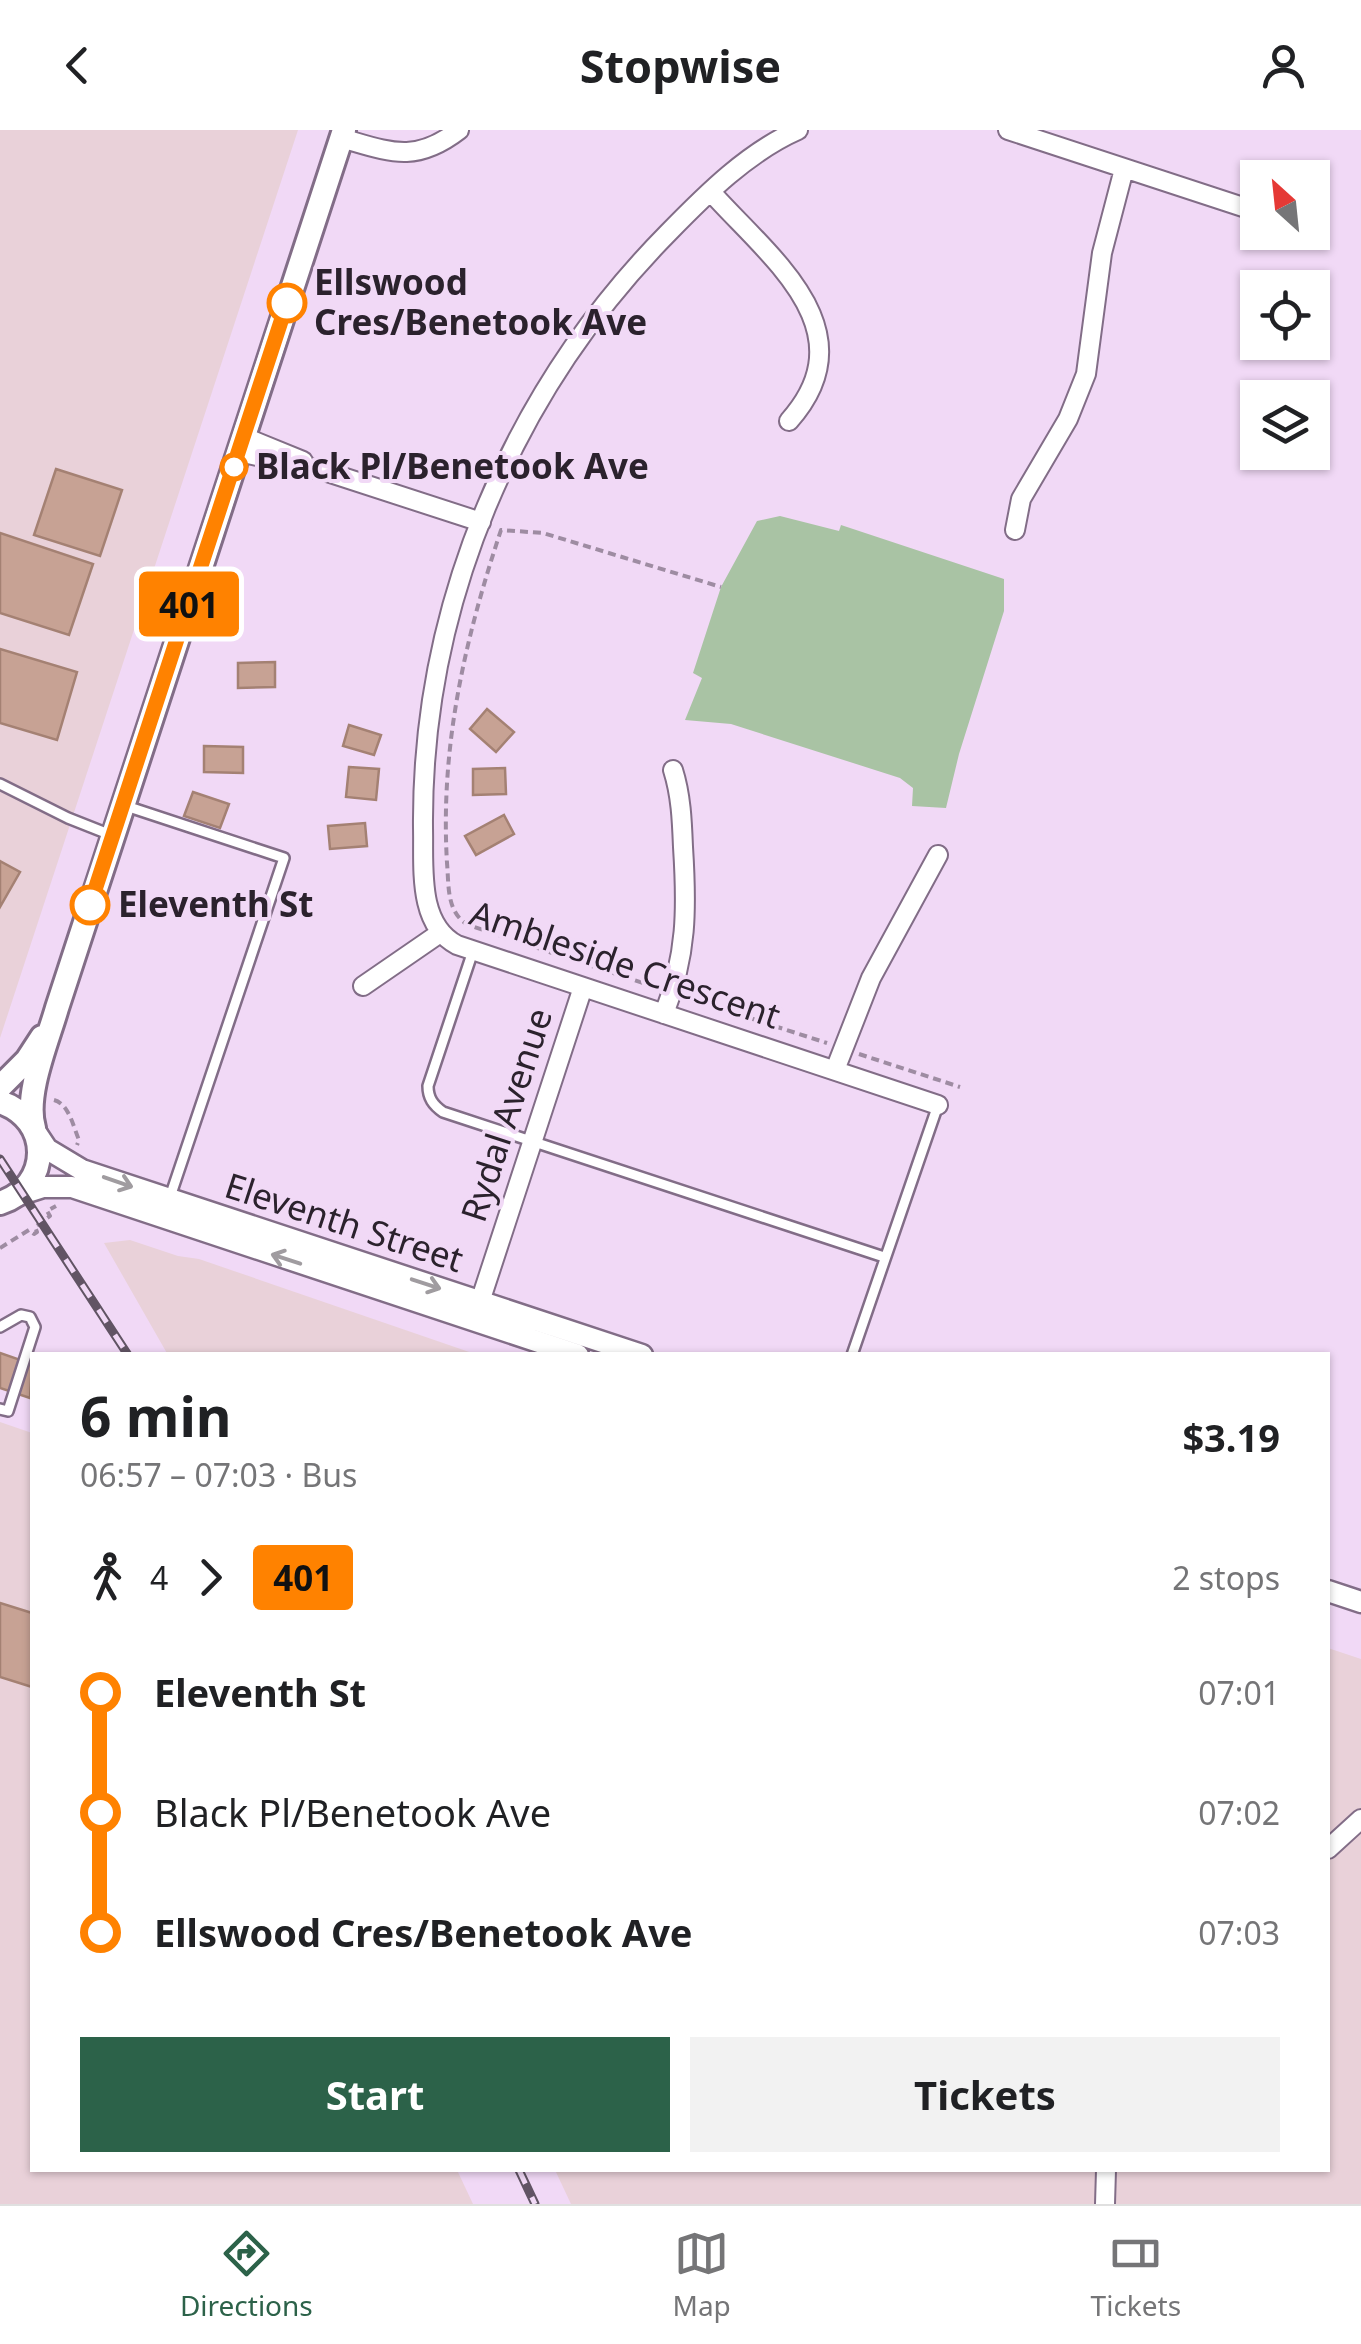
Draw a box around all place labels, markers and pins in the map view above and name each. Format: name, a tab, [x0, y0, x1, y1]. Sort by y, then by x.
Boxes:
place label: Ellswood Cres/Benetook Ave	[314, 258, 647, 345]
marker: Ellswood Cres/Benetook Ave	[268, 284, 306, 322]
place label: Black Pl/Benetook Ave	[256, 442, 649, 489]
marker: Black Pl/Benetook Ave	[221, 454, 247, 480]
place label: Eleventh St	[118, 880, 313, 927]
marker: Eleventh St	[71, 886, 109, 924]

